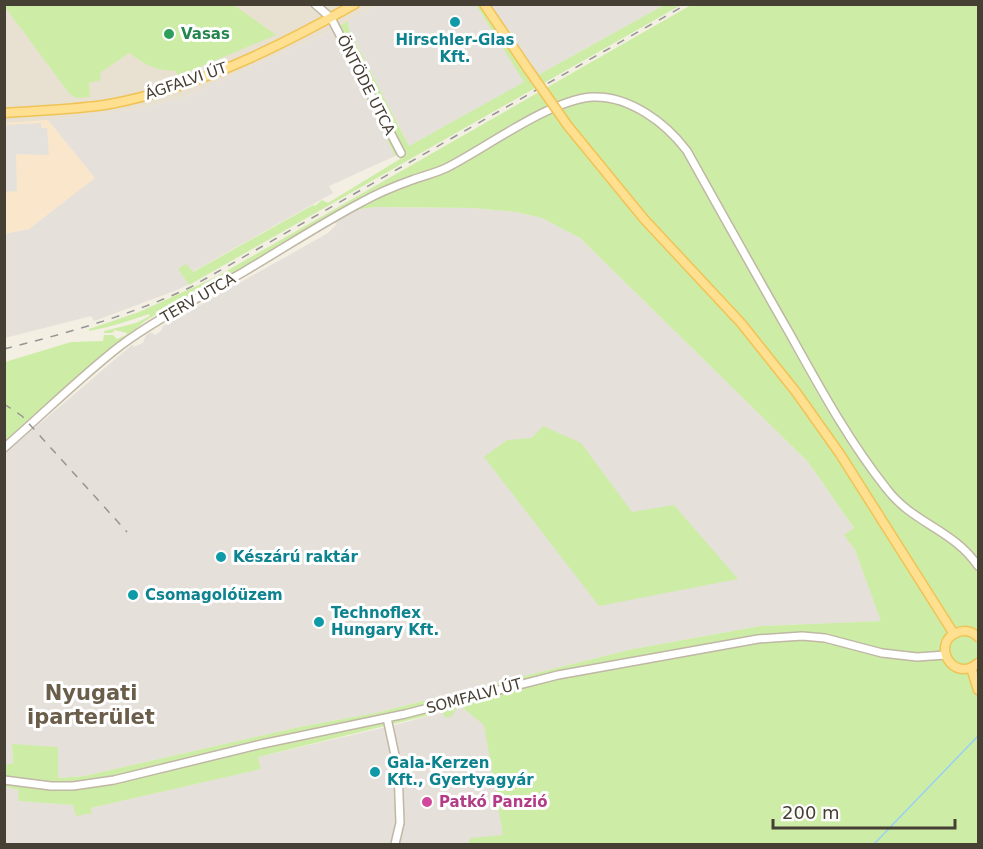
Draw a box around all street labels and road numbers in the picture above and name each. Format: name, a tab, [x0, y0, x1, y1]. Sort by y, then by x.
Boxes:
street label: ÖNTÖDE UTCA	[333, 32, 400, 139]
street label: ÁGFALVI ÚT	[142, 57, 230, 103]
street label: TERV UTCA	[157, 269, 239, 327]
street label: SOMFALVI ÚT	[424, 673, 525, 717]

